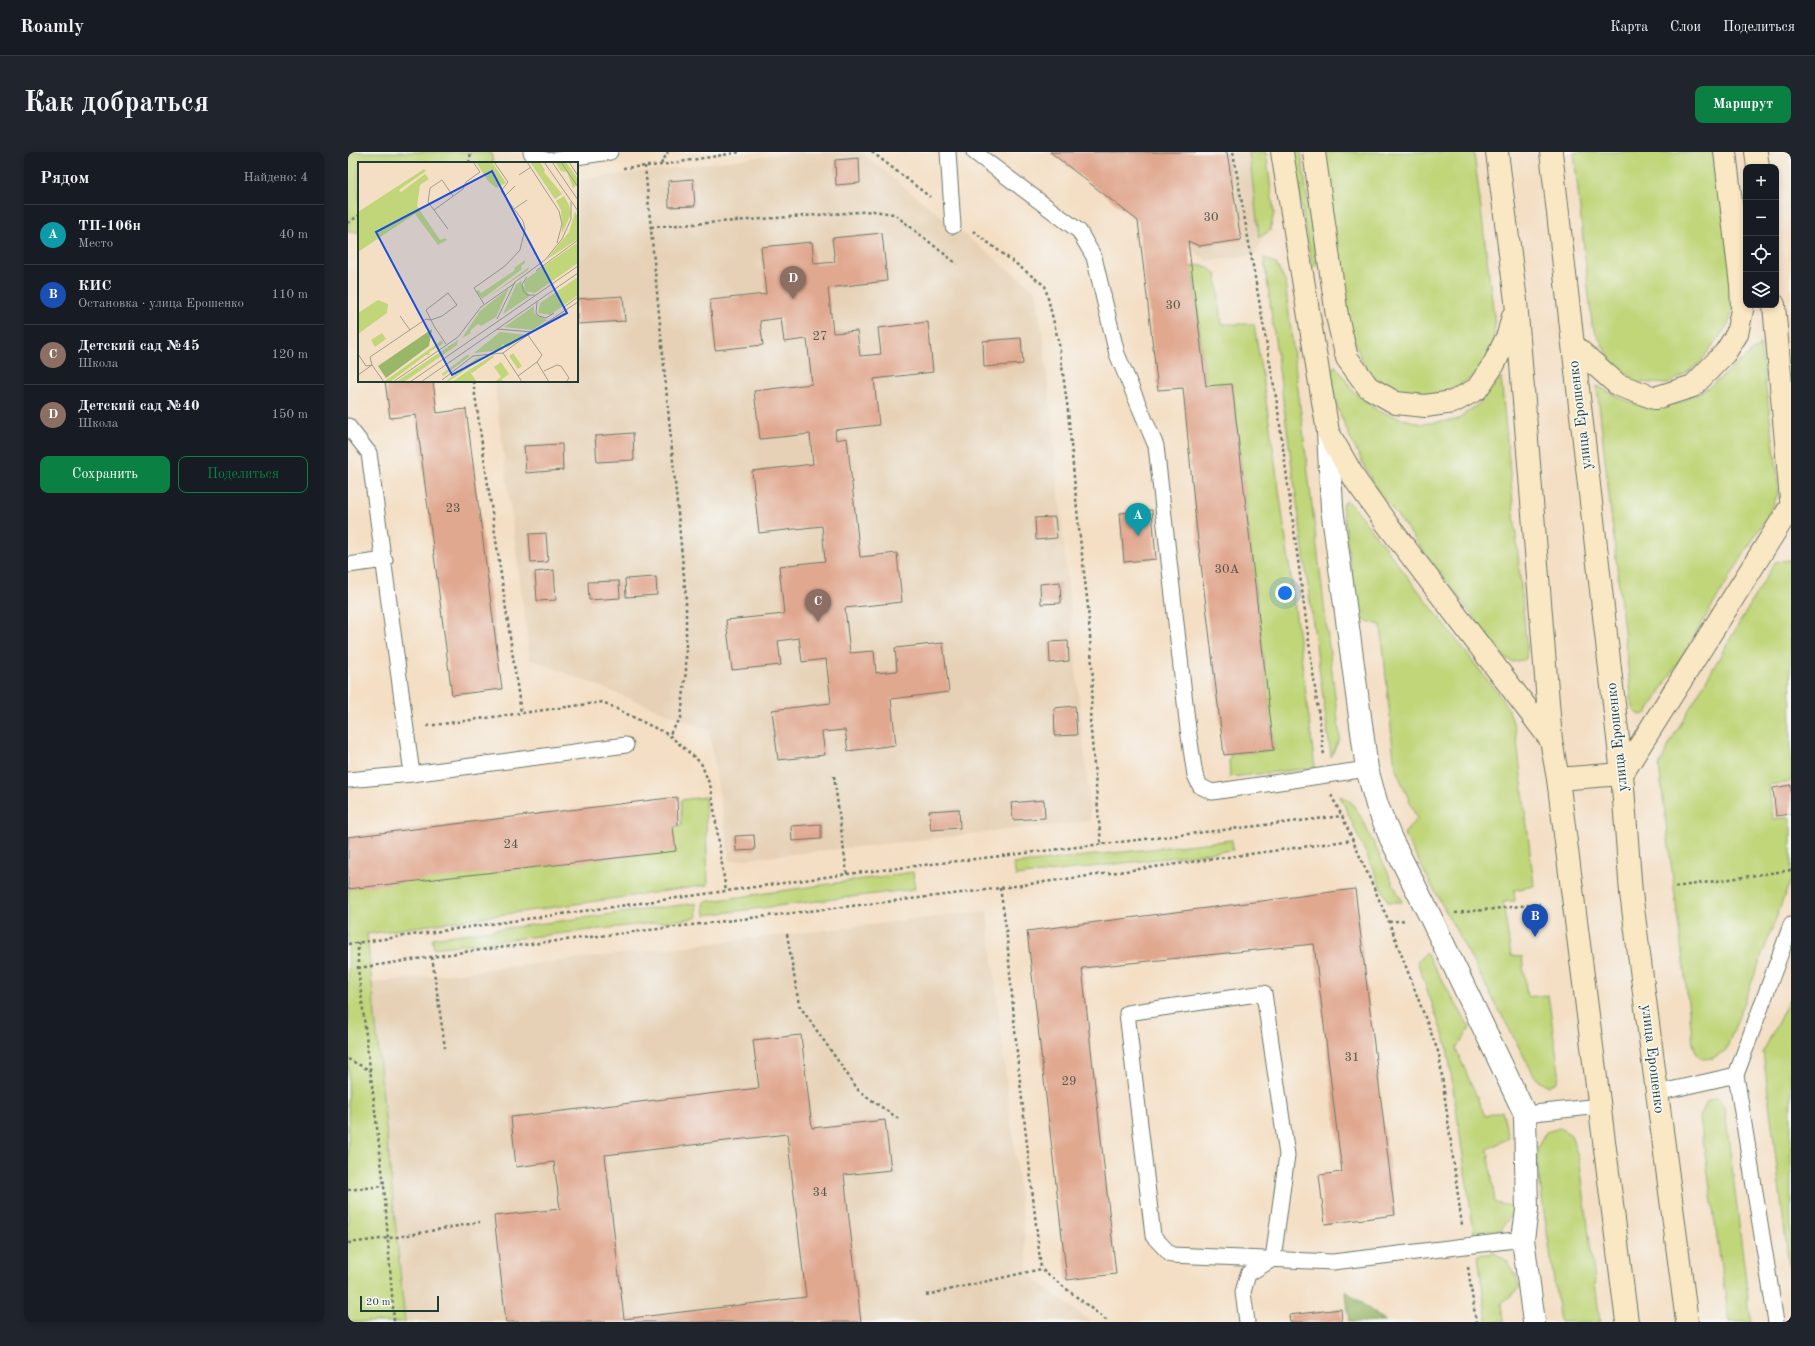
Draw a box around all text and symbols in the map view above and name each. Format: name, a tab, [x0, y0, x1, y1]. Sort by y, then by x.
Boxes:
text: Roamly	[20, 18, 84, 37]
text: Карта	[1610, 20, 1648, 34]
text: Слои	[1670, 20, 1701, 34]
text: Поделиться	[1723, 20, 1795, 34]
button: Маршрут	[1695, 86, 1791, 123]
text: Как добраться	[24, 90, 209, 118]
inset map	[358, 162, 578, 382]
map controls	[1743, 164, 1779, 308]
button: +	[1743, 164, 1779, 200]
text: Рядом	[40, 170, 89, 187]
text: Найдено: 4	[244, 171, 308, 184]
button: −	[1743, 200, 1779, 236]
house number: 30	[1203, 211, 1219, 224]
text: ТП-106н	[78, 219, 141, 234]
text: A	[48, 228, 58, 241]
text: 40 m	[279, 228, 308, 241]
button: locate	[1743, 236, 1779, 272]
text: Место	[78, 237, 113, 250]
pin: D	[780, 266, 806, 299]
button: layers	[1743, 272, 1779, 308]
text: КИС	[78, 279, 111, 294]
text: B	[48, 288, 58, 301]
text: 110 m	[271, 288, 308, 301]
text: Остановка · улица Ерошенко	[78, 297, 244, 310]
house number: 30	[1165, 299, 1181, 312]
house number: 27	[812, 330, 828, 343]
text: Детский сад №45	[78, 339, 200, 354]
text: C	[49, 348, 57, 361]
text: 120 m	[271, 348, 308, 361]
text: Школа	[78, 357, 118, 370]
street label: улица Ерошенко	[1567, 360, 1595, 470]
text: Детский сад №40	[78, 399, 200, 414]
text: D	[48, 408, 58, 421]
text: 150 m	[271, 408, 308, 421]
text: Школа	[78, 417, 118, 430]
button: Сохранить	[40, 456, 170, 493]
button: Поделиться	[178, 456, 308, 493]
house number: 23	[445, 502, 461, 515]
pin: A	[1125, 503, 1151, 536]
house number: 30А	[1214, 563, 1240, 576]
your location	[1275, 583, 1295, 603]
pin: C	[805, 589, 831, 622]
street label: улица Ерошенко	[1605, 682, 1631, 792]
house number: 24	[503, 838, 519, 851]
pin: B	[1522, 904, 1548, 937]
street label: улица Ерошенко	[1638, 1004, 1666, 1114]
house number: 31	[1344, 1051, 1360, 1064]
house number: 29	[1061, 1075, 1077, 1088]
house number: 34	[812, 1186, 828, 1199]
scale bar	[360, 1294, 439, 1313]
text: 20 m	[366, 1297, 391, 1308]

